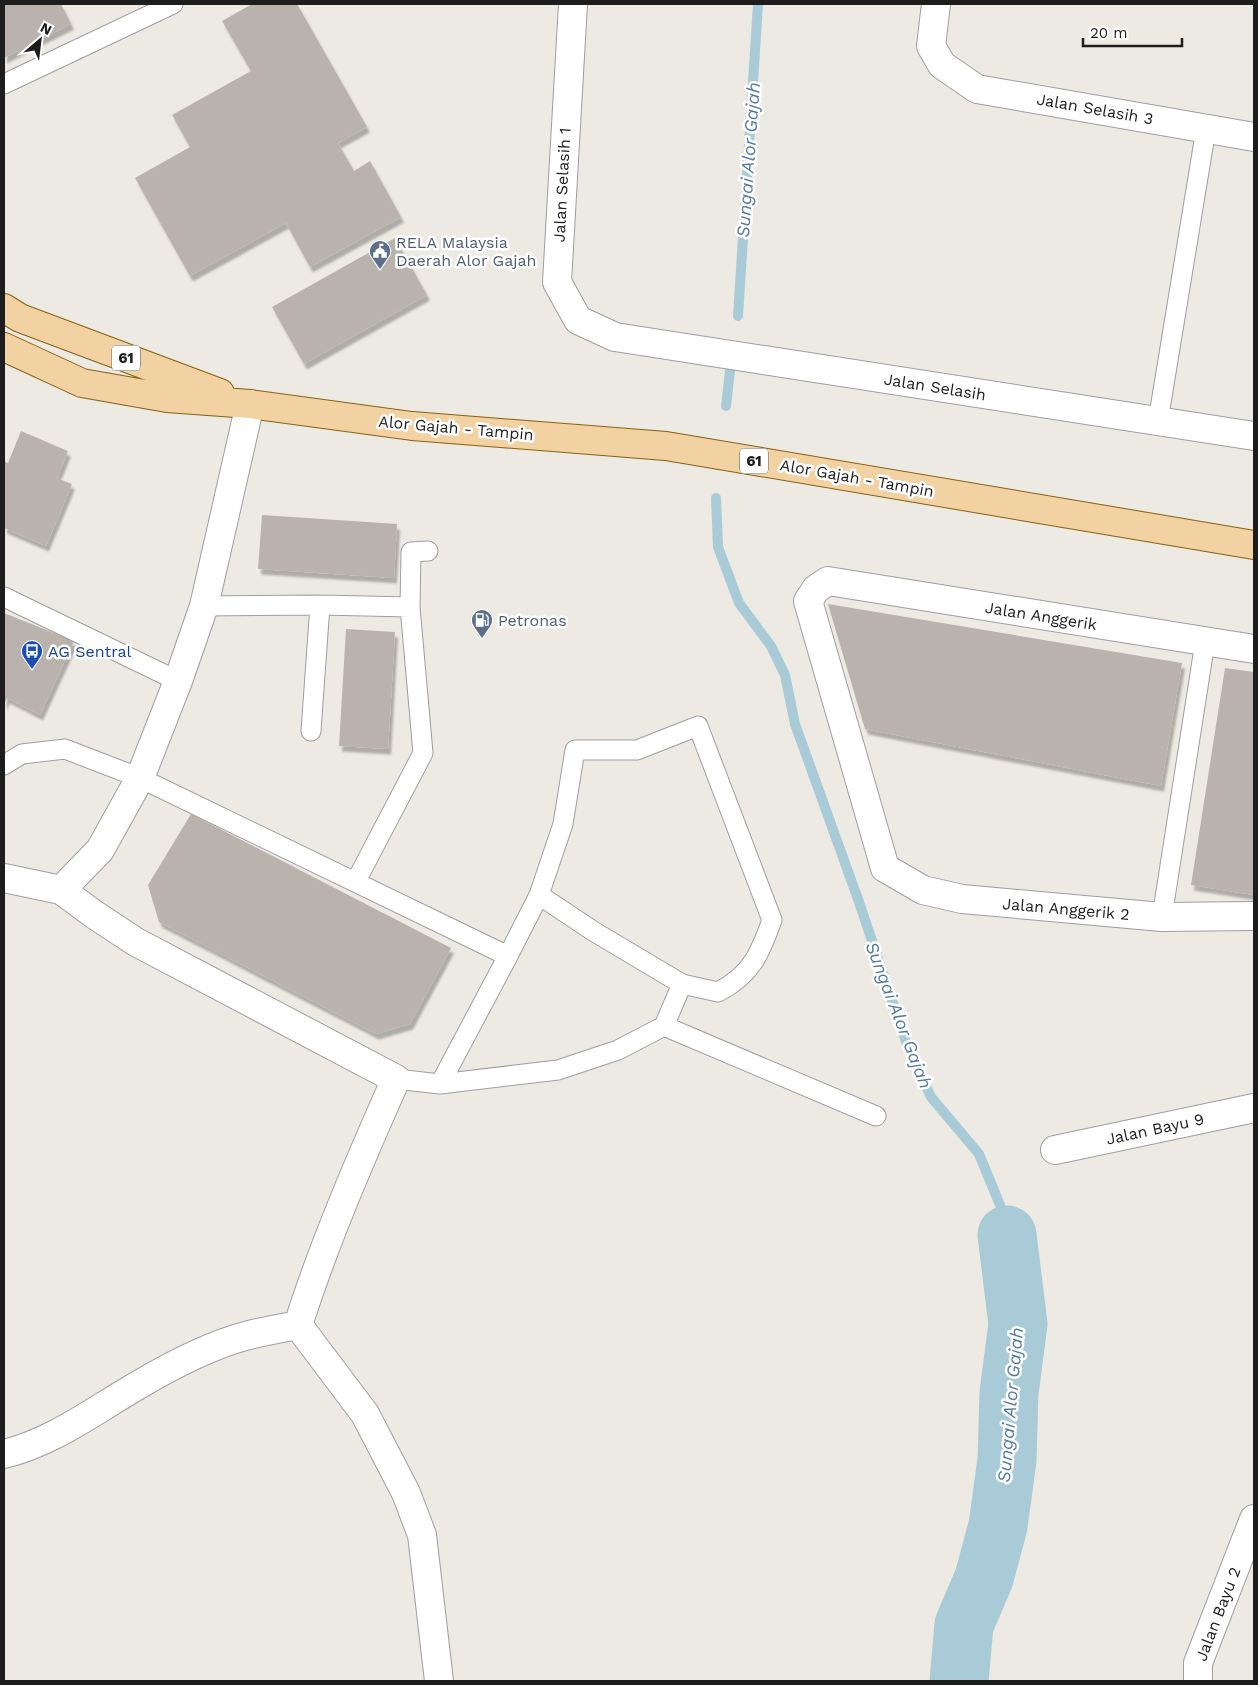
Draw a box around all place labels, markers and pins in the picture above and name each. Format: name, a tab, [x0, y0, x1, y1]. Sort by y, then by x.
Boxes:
place label: RELA Malaysia Daerah Alor Gajah	[396, 233, 536, 270]
public building icon: RELA Malaysia Daerah Alor Gajah	[368, 239, 392, 270]
fuel station icon: Petronas	[470, 608, 494, 639]
place label: Petronas	[498, 611, 567, 630]
bus stop icon: AG Sentral	[20, 639, 44, 670]
place label: AG Sentral	[48, 642, 132, 661]

